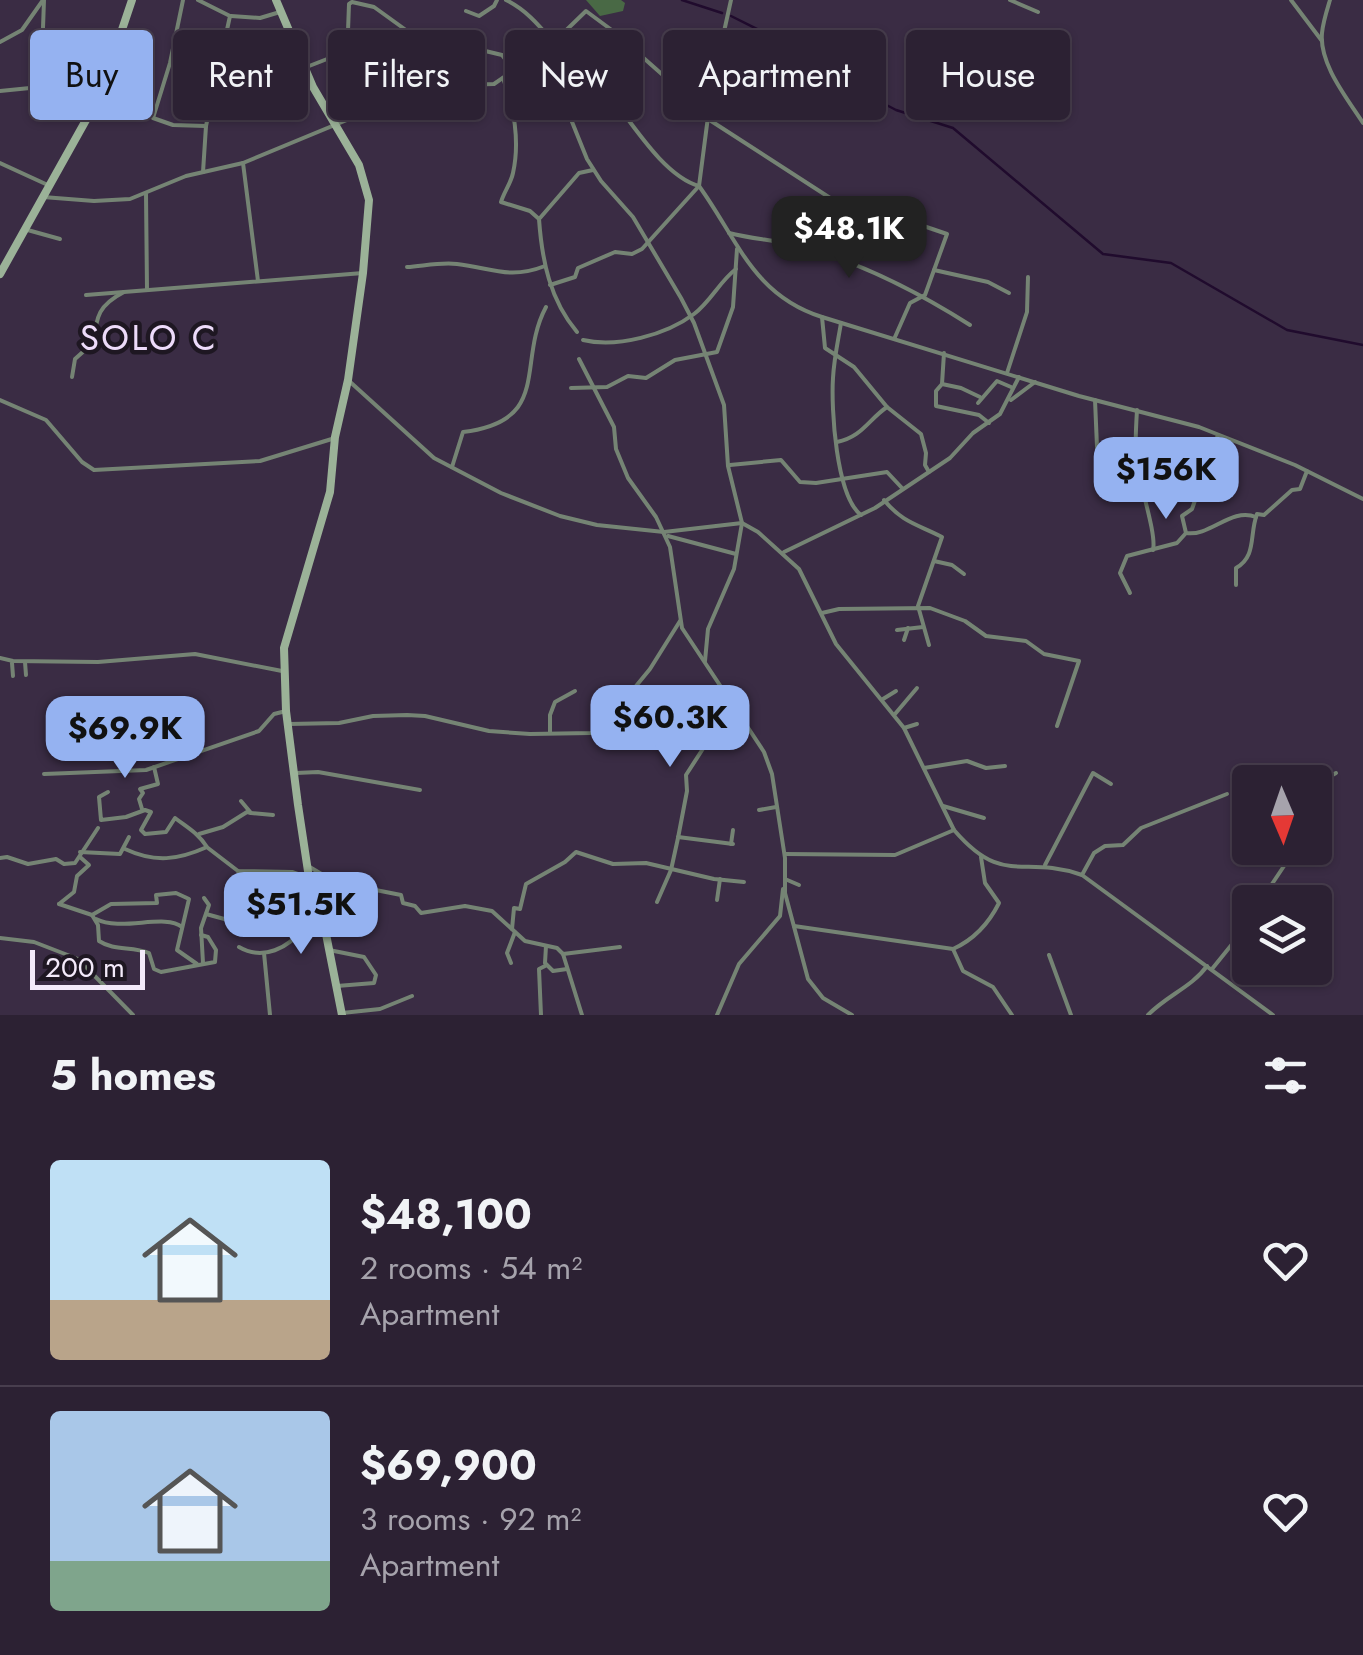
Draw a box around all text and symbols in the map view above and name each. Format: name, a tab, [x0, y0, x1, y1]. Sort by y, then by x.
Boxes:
chip: Buy	[30, 30, 153, 120]
chip: Rent	[173, 30, 308, 120]
chip: Filters	[328, 30, 485, 120]
chip: New	[505, 30, 643, 120]
chip: Apartment	[663, 30, 886, 120]
chip: House	[906, 30, 1070, 120]
pin: $48.1K	[768, 196, 930, 281]
text: $48.1K	[794, 205, 904, 251]
district label: SOLO C	[80, 313, 218, 363]
pin: $156K	[1096, 437, 1236, 522]
text: $156K	[1116, 446, 1216, 492]
pin: $60.3K	[589, 685, 751, 770]
text: $60.3K	[612, 694, 728, 740]
pin: $69.9K	[44, 696, 206, 781]
text: $69.9K	[68, 705, 182, 751]
north arrow	[1232, 765, 1332, 865]
map controls	[1232, 765, 1332, 985]
pin: $51.5K	[220, 872, 382, 957]
text: $51.5K	[246, 881, 356, 927]
button: layers	[1232, 885, 1332, 985]
scale bar	[30, 945, 145, 990]
text: 200 m	[45, 947, 125, 988]
text: 5 homes	[50, 1045, 216, 1106]
icon: filters	[1258, 1048, 1313, 1103]
text: $48,100	[360, 1184, 532, 1245]
icon: home	[130, 1200, 250, 1320]
icon: heart	[1258, 1233, 1313, 1288]
text: 2 rooms · 54 m²	[360, 1245, 582, 1291]
text: Apartment	[360, 1291, 499, 1337]
text: $69,900	[360, 1435, 537, 1496]
icon: home	[130, 1451, 250, 1571]
icon: heart	[1258, 1484, 1313, 1539]
text: 3 rooms · 92 m²	[360, 1496, 581, 1542]
text: Apartment	[360, 1542, 499, 1588]

